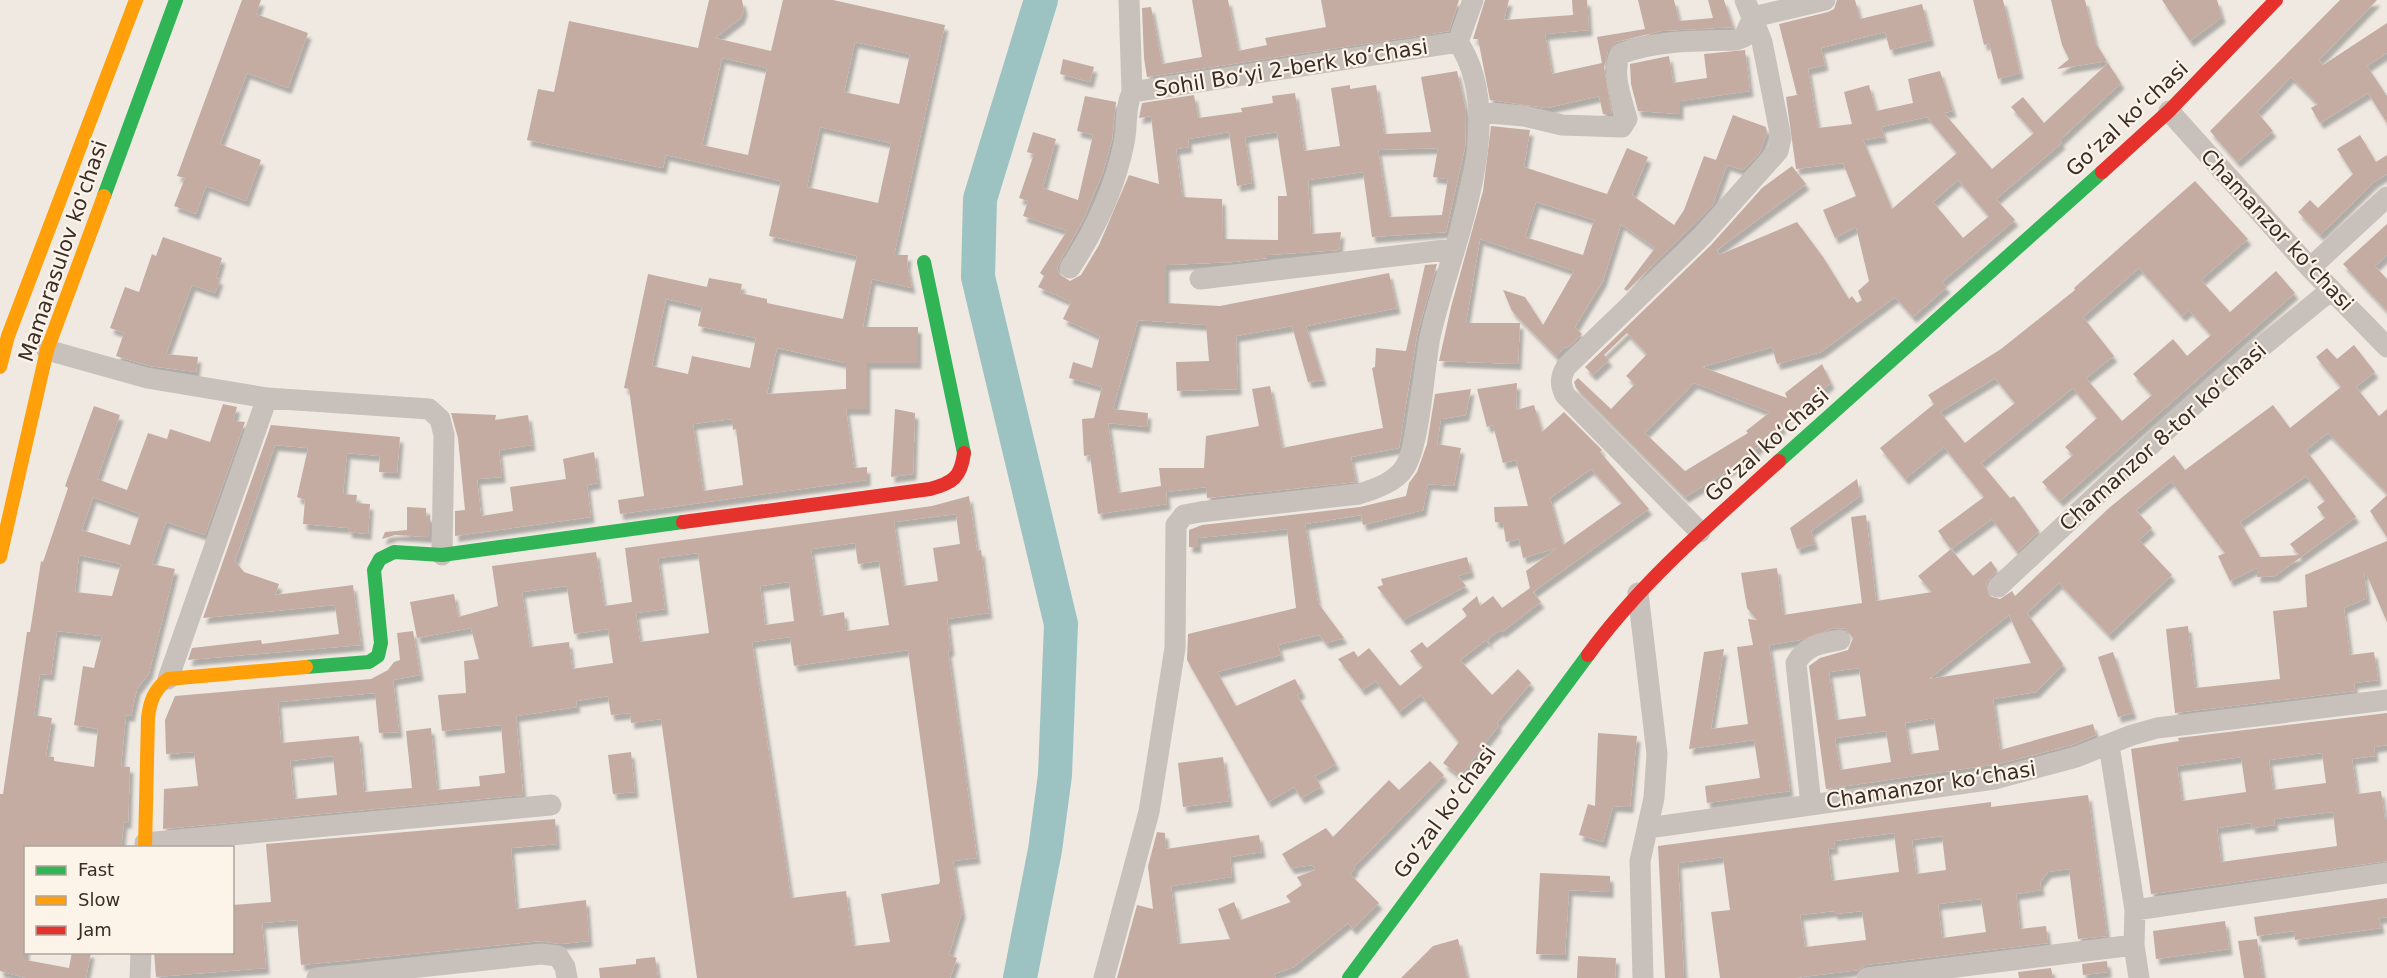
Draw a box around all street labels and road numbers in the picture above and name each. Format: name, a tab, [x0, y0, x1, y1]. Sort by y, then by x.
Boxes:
street label: Sohil Boʻyi 2-berk koʻchasi	[1152, 34, 1430, 102]
street label: Goʻzal koʻchasi	[2061, 56, 2193, 182]
street label: Mamarasulov ko'chasi	[14, 137, 112, 365]
street label: Chamanzor koʻchasi	[2196, 144, 2358, 316]
street label: Chamanzor 8-tor koʻchasi	[2055, 338, 2271, 536]
street label: Goʻzal koʻchasi	[1700, 383, 1834, 507]
street label: Goʻzal koʻchasi	[1389, 741, 1501, 883]
street label: Chamanzor koʻchasi	[1824, 757, 2038, 813]

